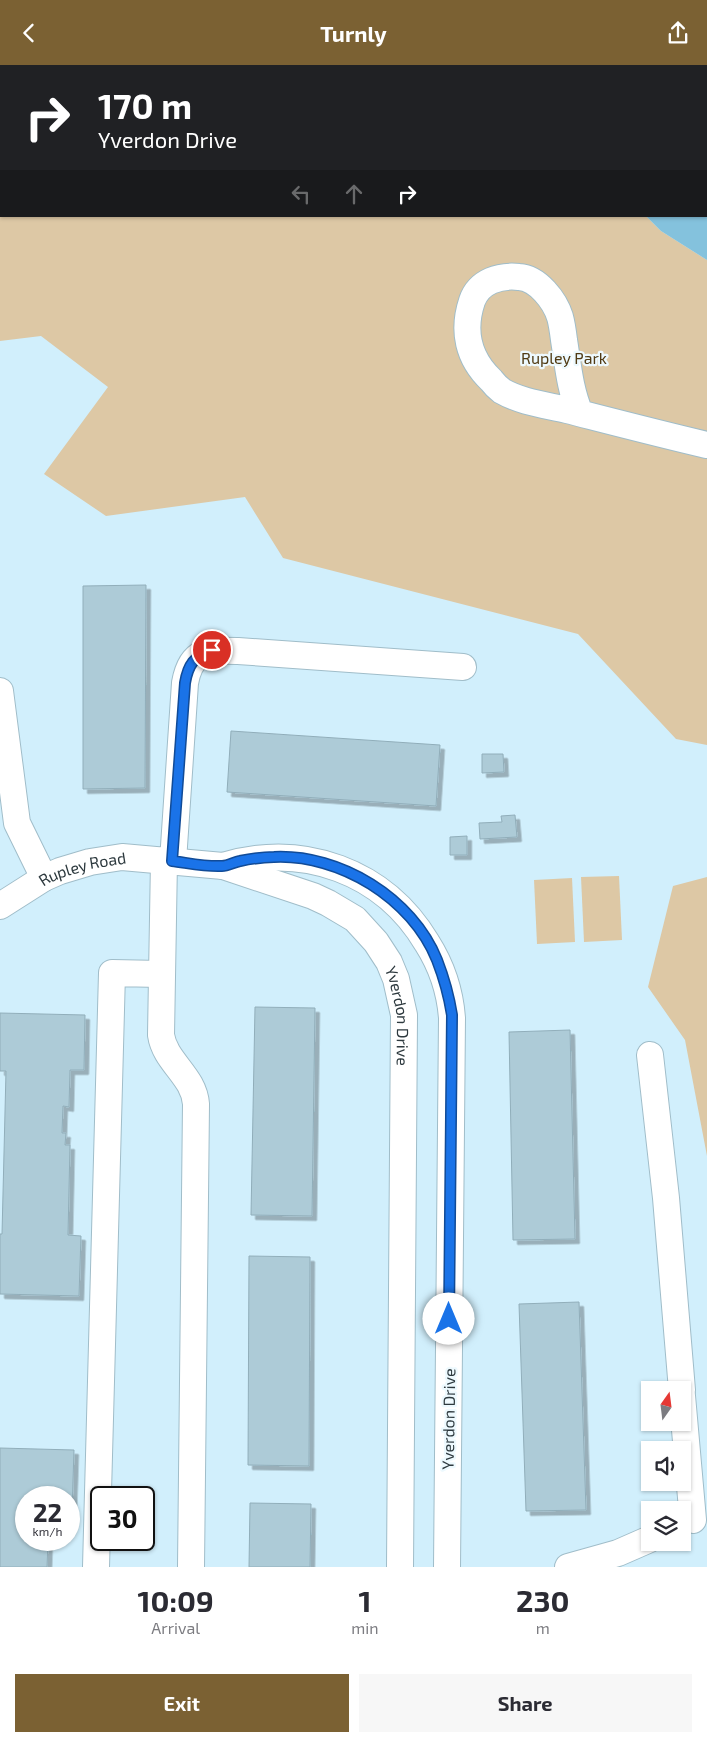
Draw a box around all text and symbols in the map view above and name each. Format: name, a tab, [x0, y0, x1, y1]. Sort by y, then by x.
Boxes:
icon: back	[15, 19, 43, 47]
icon: share	[664, 19, 692, 47]
text: Turnly	[320, 20, 387, 46]
text: 170 m	[98, 84, 192, 126]
icon: right	[15, 85, 80, 150]
text: Yverdon Drive	[98, 126, 237, 152]
icon: left	[287, 180, 315, 208]
icon: ahead	[340, 180, 368, 208]
icon: right	[393, 180, 421, 208]
park label: Rupley Park	[521, 348, 607, 367]
pin	[191, 629, 233, 671]
icon: arrive	[198, 636, 226, 664]
street label: Rupley Road	[34, 847, 127, 889]
street label: Yverdon Drive	[382, 963, 414, 1066]
position arrow	[422, 1292, 474, 1344]
street label: Yverdon Drive	[438, 1368, 458, 1470]
north arrow	[641, 1381, 691, 1431]
map controls	[641, 1381, 691, 1551]
button: sound	[641, 1441, 691, 1491]
speed limit sign: 30	[90, 1486, 155, 1551]
text: 22	[33, 1497, 62, 1527]
button: layers	[641, 1501, 691, 1551]
text: km/h	[33, 1524, 62, 1538]
text: 10:09	[138, 1582, 214, 1618]
text: 1	[358, 1582, 371, 1618]
text: 230	[516, 1582, 569, 1618]
text: Arrival	[151, 1618, 200, 1637]
text: min	[351, 1618, 379, 1637]
text: m	[536, 1618, 550, 1637]
button: Exit	[15, 1674, 349, 1732]
button: Share	[359, 1674, 692, 1732]

